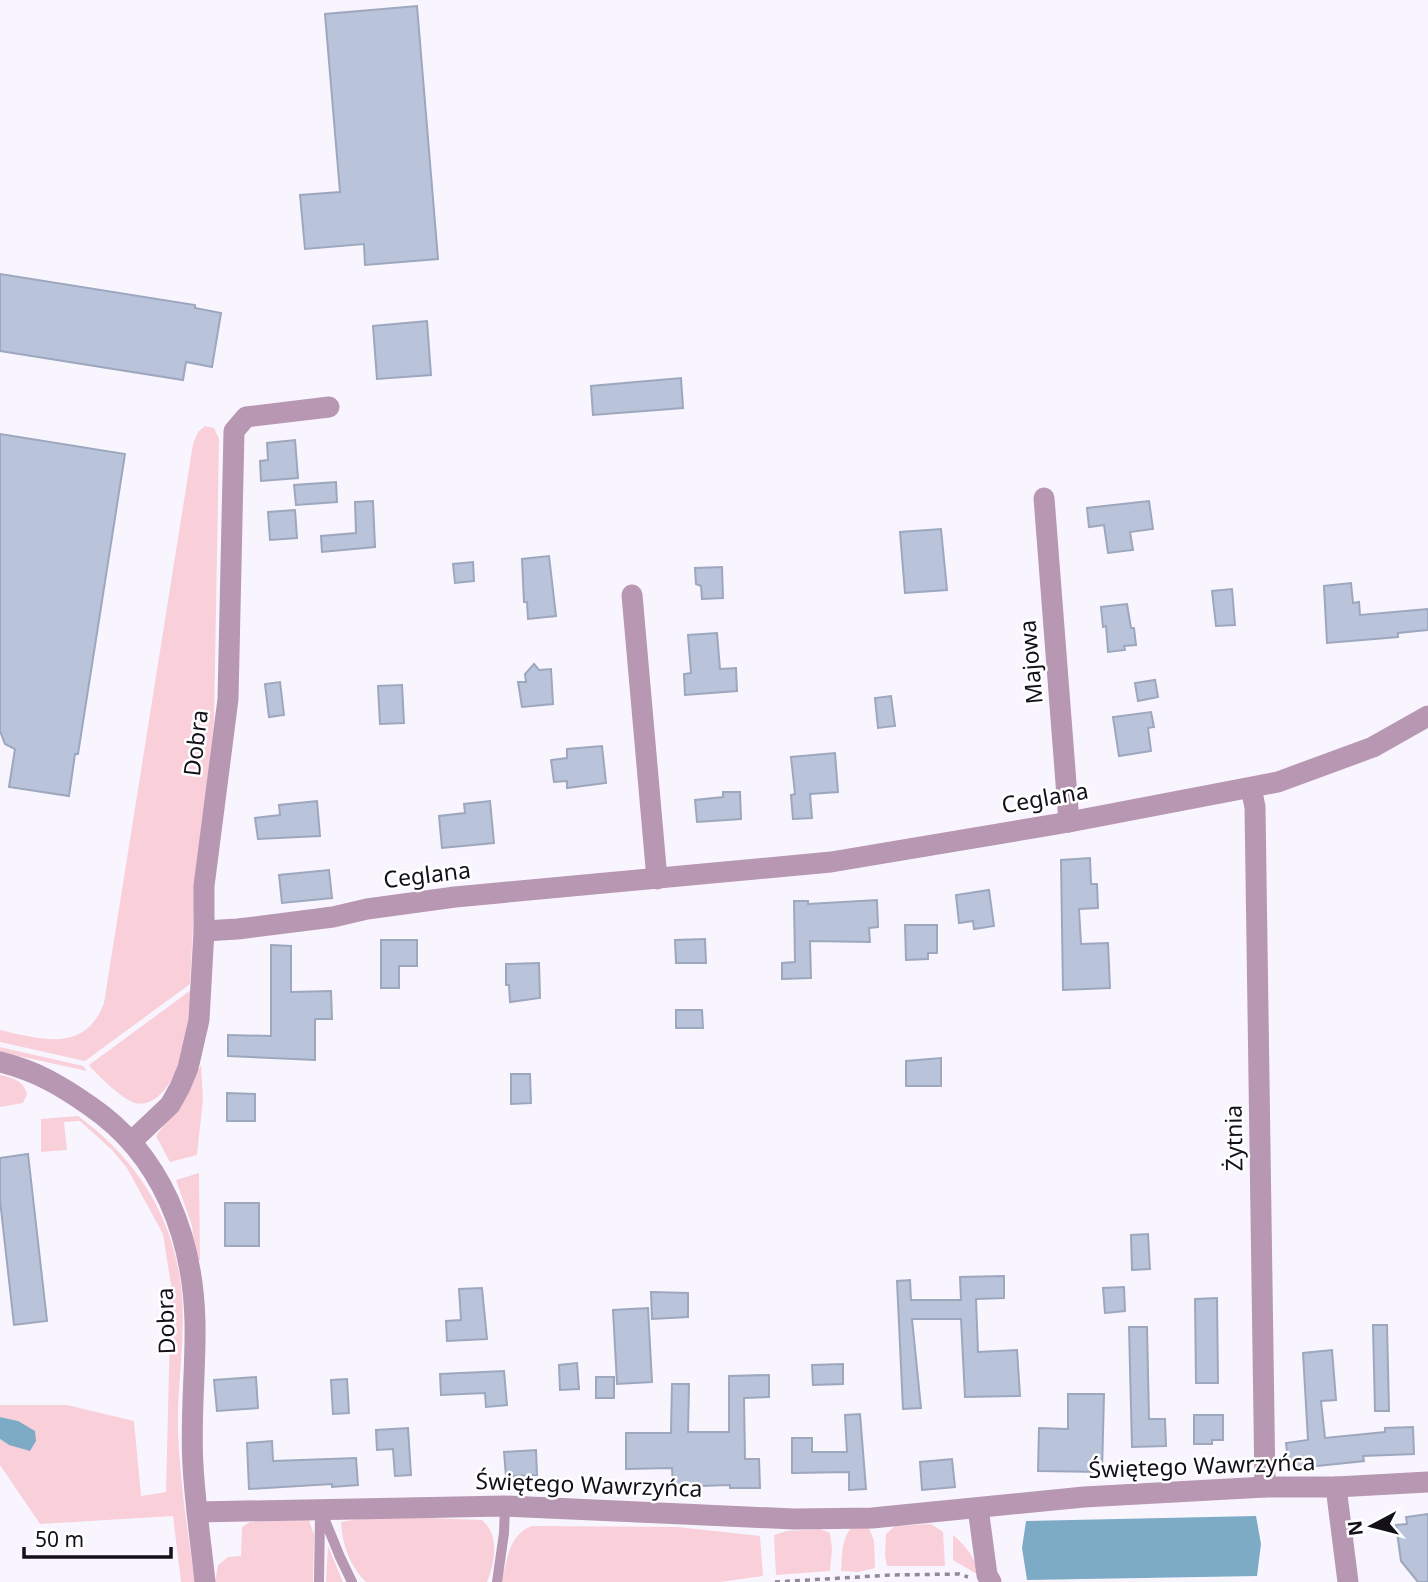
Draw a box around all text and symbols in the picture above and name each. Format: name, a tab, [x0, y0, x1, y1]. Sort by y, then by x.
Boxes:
street label: Majowa	[1010, 619, 1050, 705]
street label: Dobra	[175, 708, 215, 778]
street label: Ceglana	[999, 774, 1091, 820]
street label: Ceglana	[381, 853, 472, 895]
street label: Żytnia	[1216, 1105, 1250, 1171]
street label: Dobra	[148, 1287, 182, 1355]
street label: Świętego Wawrzyńca	[1088, 1445, 1316, 1485]
street label: Świętego Wawrzyńca	[475, 1464, 703, 1504]
north arrow	[1337, 1491, 1407, 1561]
scale bar	[24, 1516, 172, 1560]
text: N	[1341, 1519, 1369, 1537]
text: 50 m	[35, 1525, 84, 1553]

